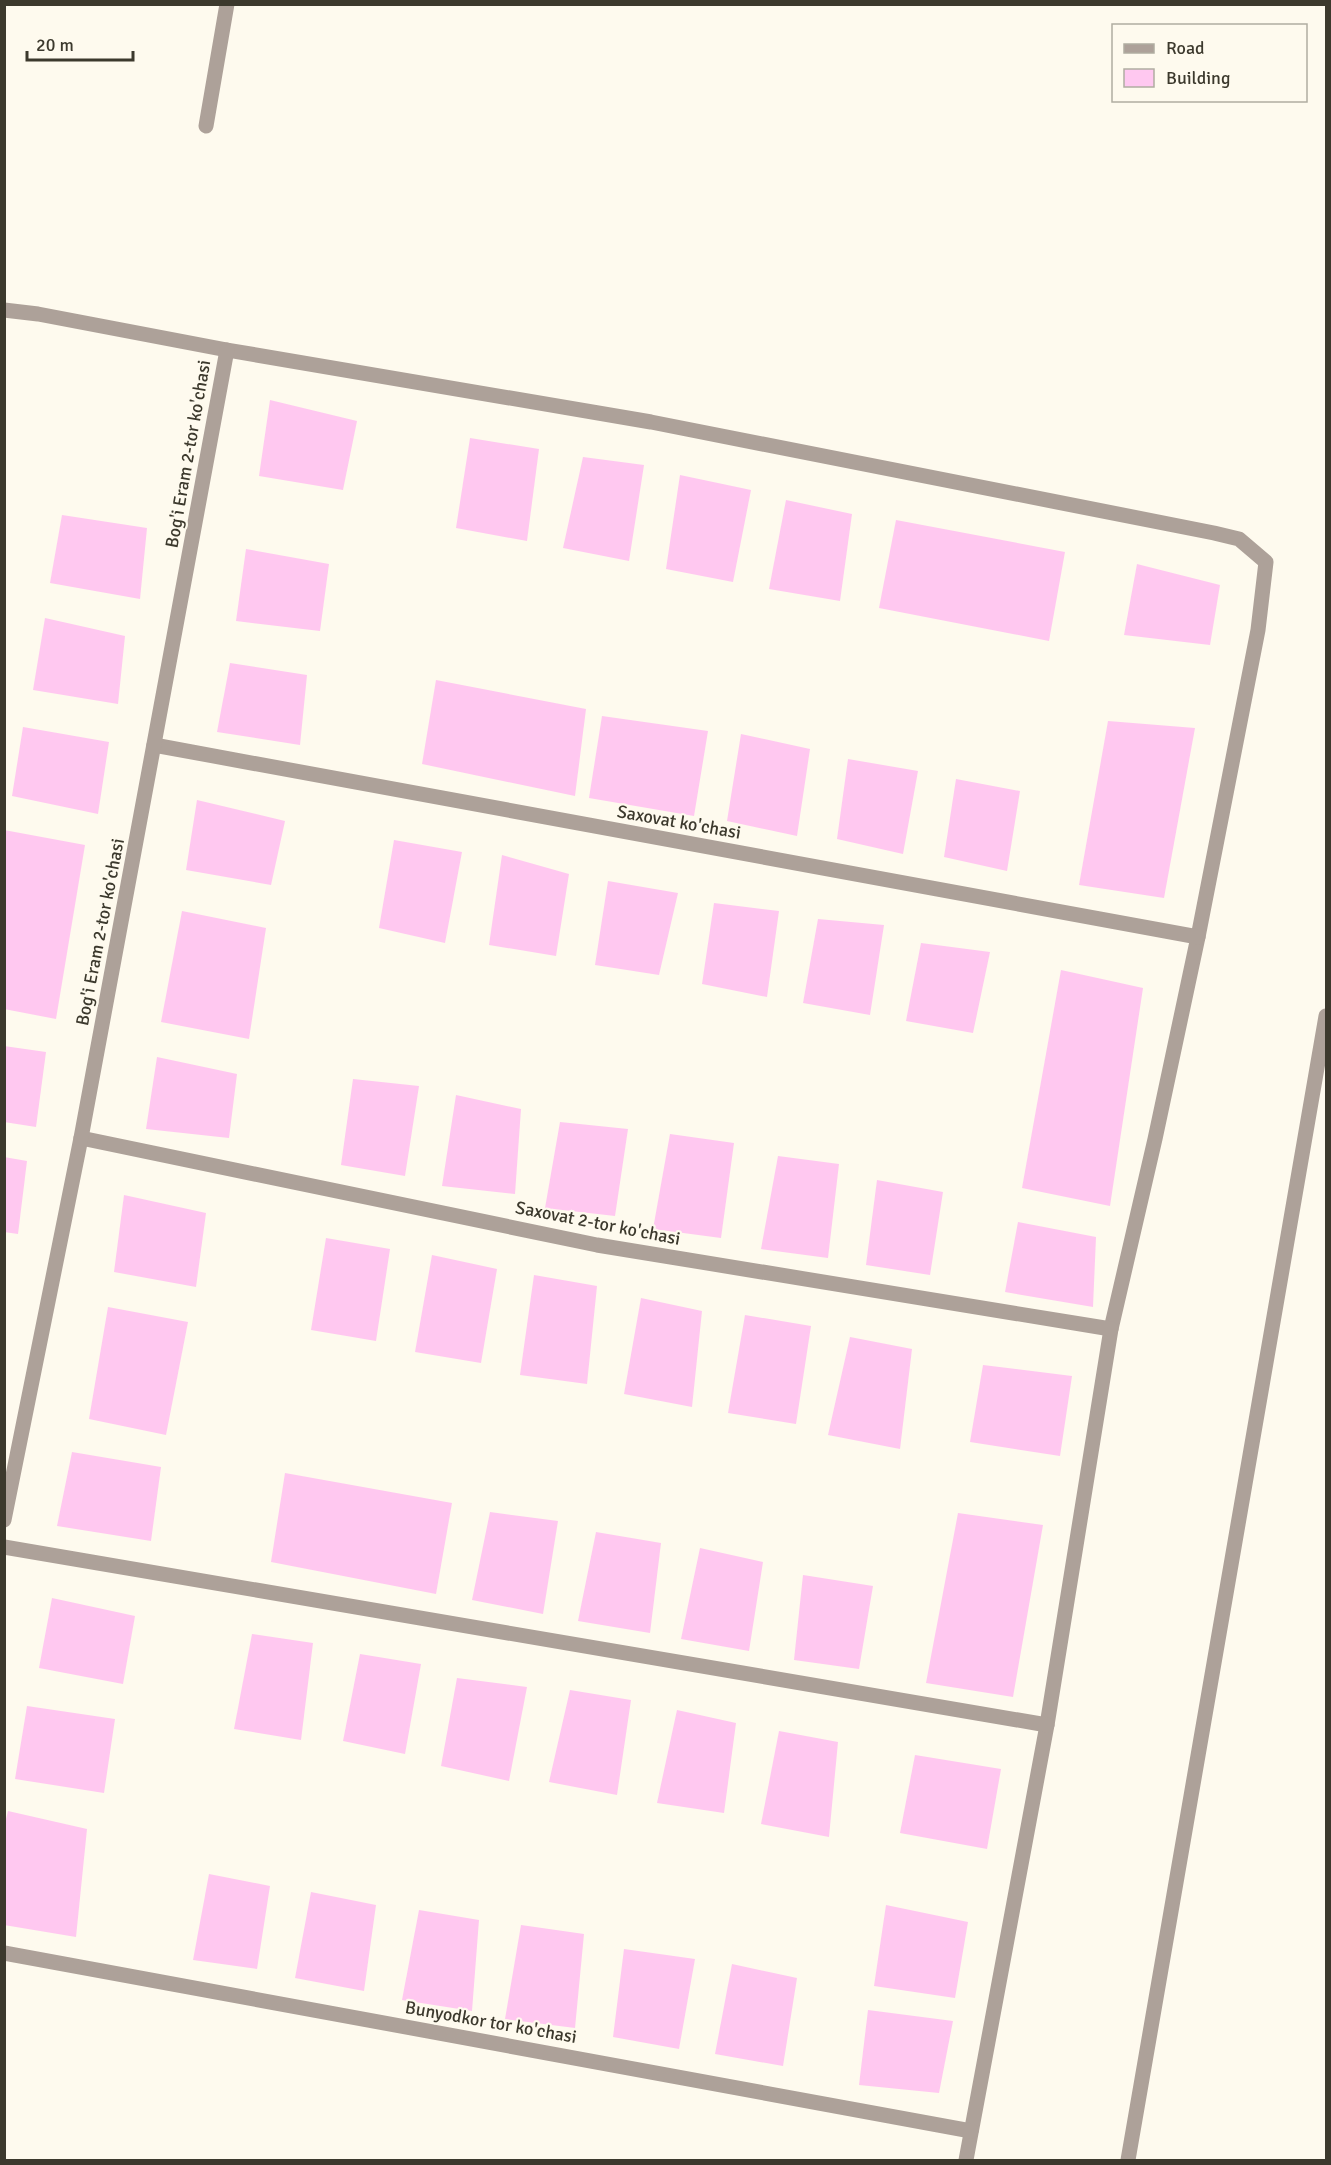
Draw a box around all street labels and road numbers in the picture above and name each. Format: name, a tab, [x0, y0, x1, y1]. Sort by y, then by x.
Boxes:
street label: Bog'i Eram 2-tor ko'chasi	[161, 358, 215, 550]
street label: Saxovat ko'chasi	[615, 800, 743, 844]
street label: Bog'i Eram 2-tor ko'chasi	[71, 836, 129, 1028]
street label: Saxovat 2-tor ko'chasi	[514, 1196, 682, 1250]
street label: Bunyodkor tor ko'chasi	[403, 1996, 579, 2048]

